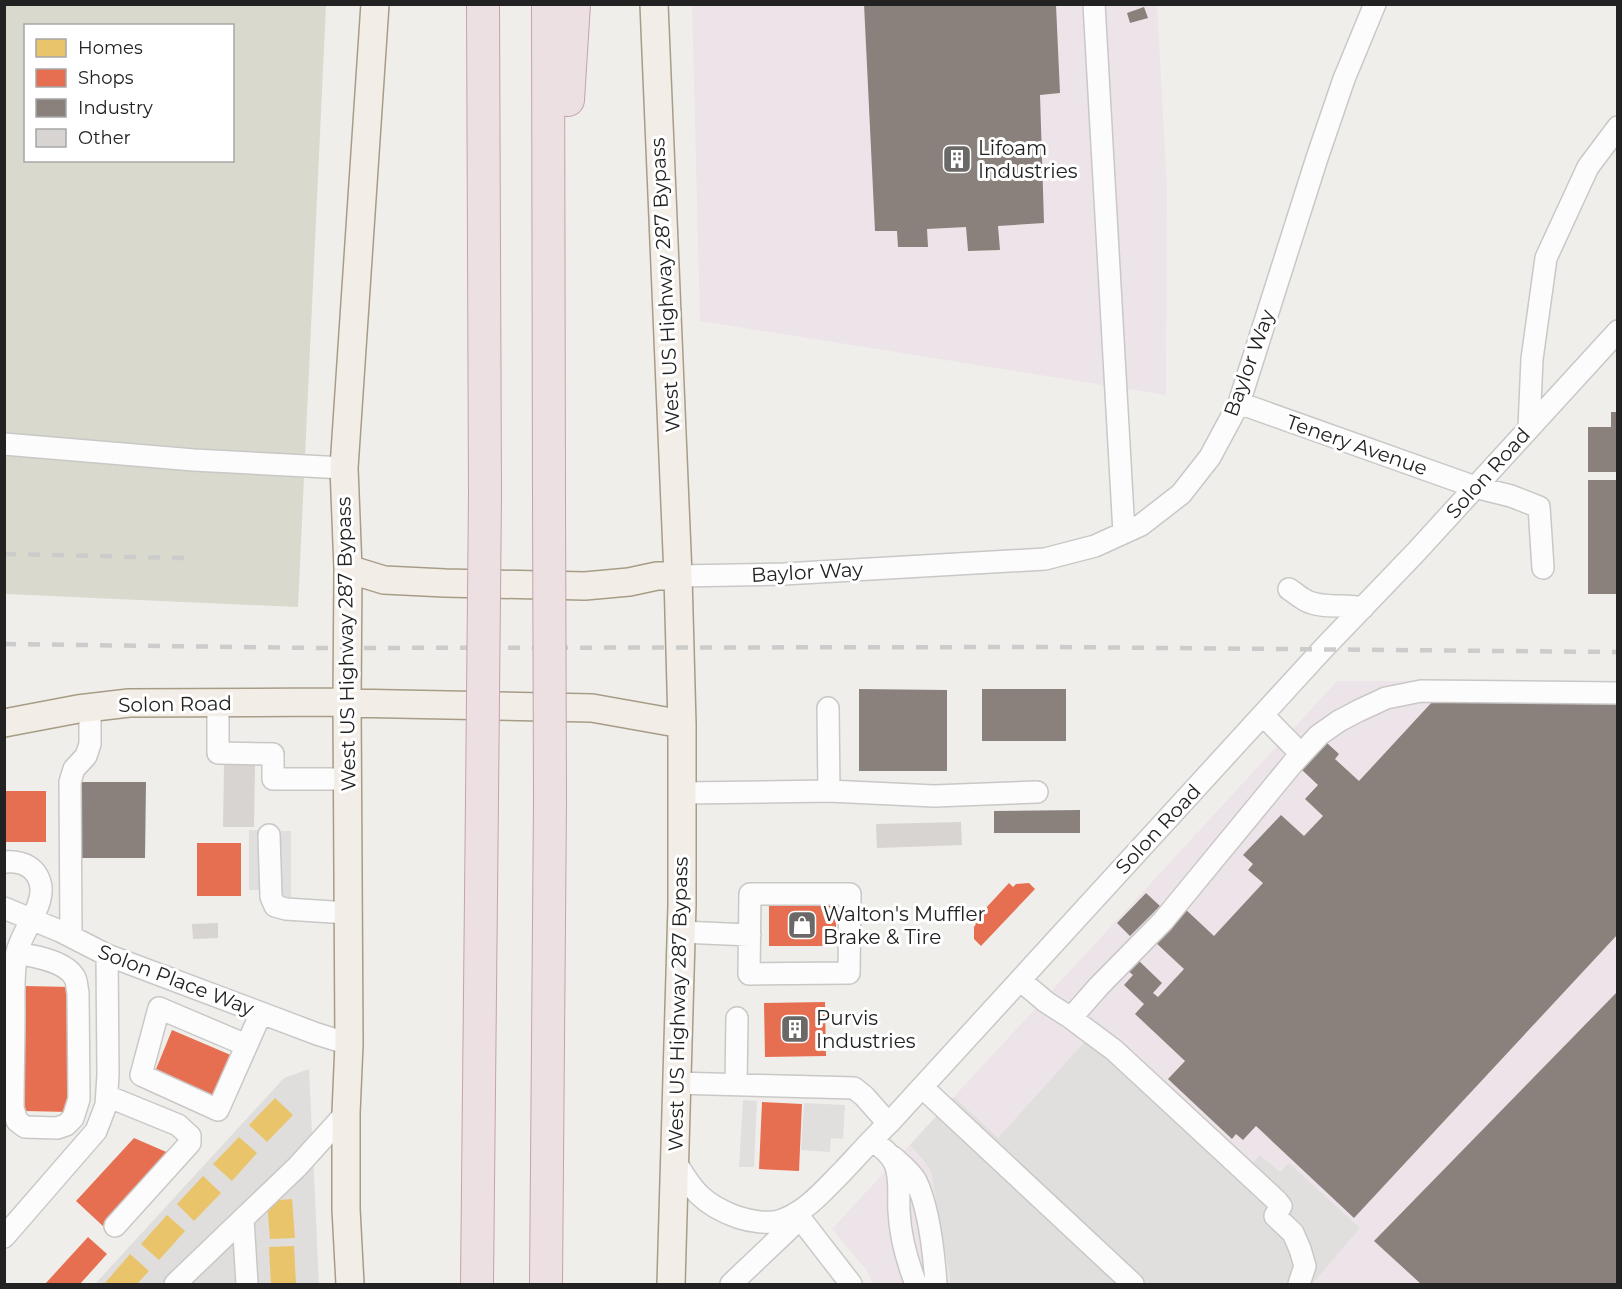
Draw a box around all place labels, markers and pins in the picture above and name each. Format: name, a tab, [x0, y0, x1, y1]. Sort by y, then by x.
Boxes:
place label: Lifoam Industries	[978, 136, 1078, 183]
building icon: Lifoam Industries	[941, 143, 973, 175]
place label: Walton's Muffler Brake & Tire	[823, 902, 986, 949]
shop icon: Walton's Muffler Brake & Tire	[786, 909, 818, 941]
place label: Purvis Industries	[816, 1006, 916, 1053]
building icon: Purvis Industries	[779, 1013, 811, 1045]

